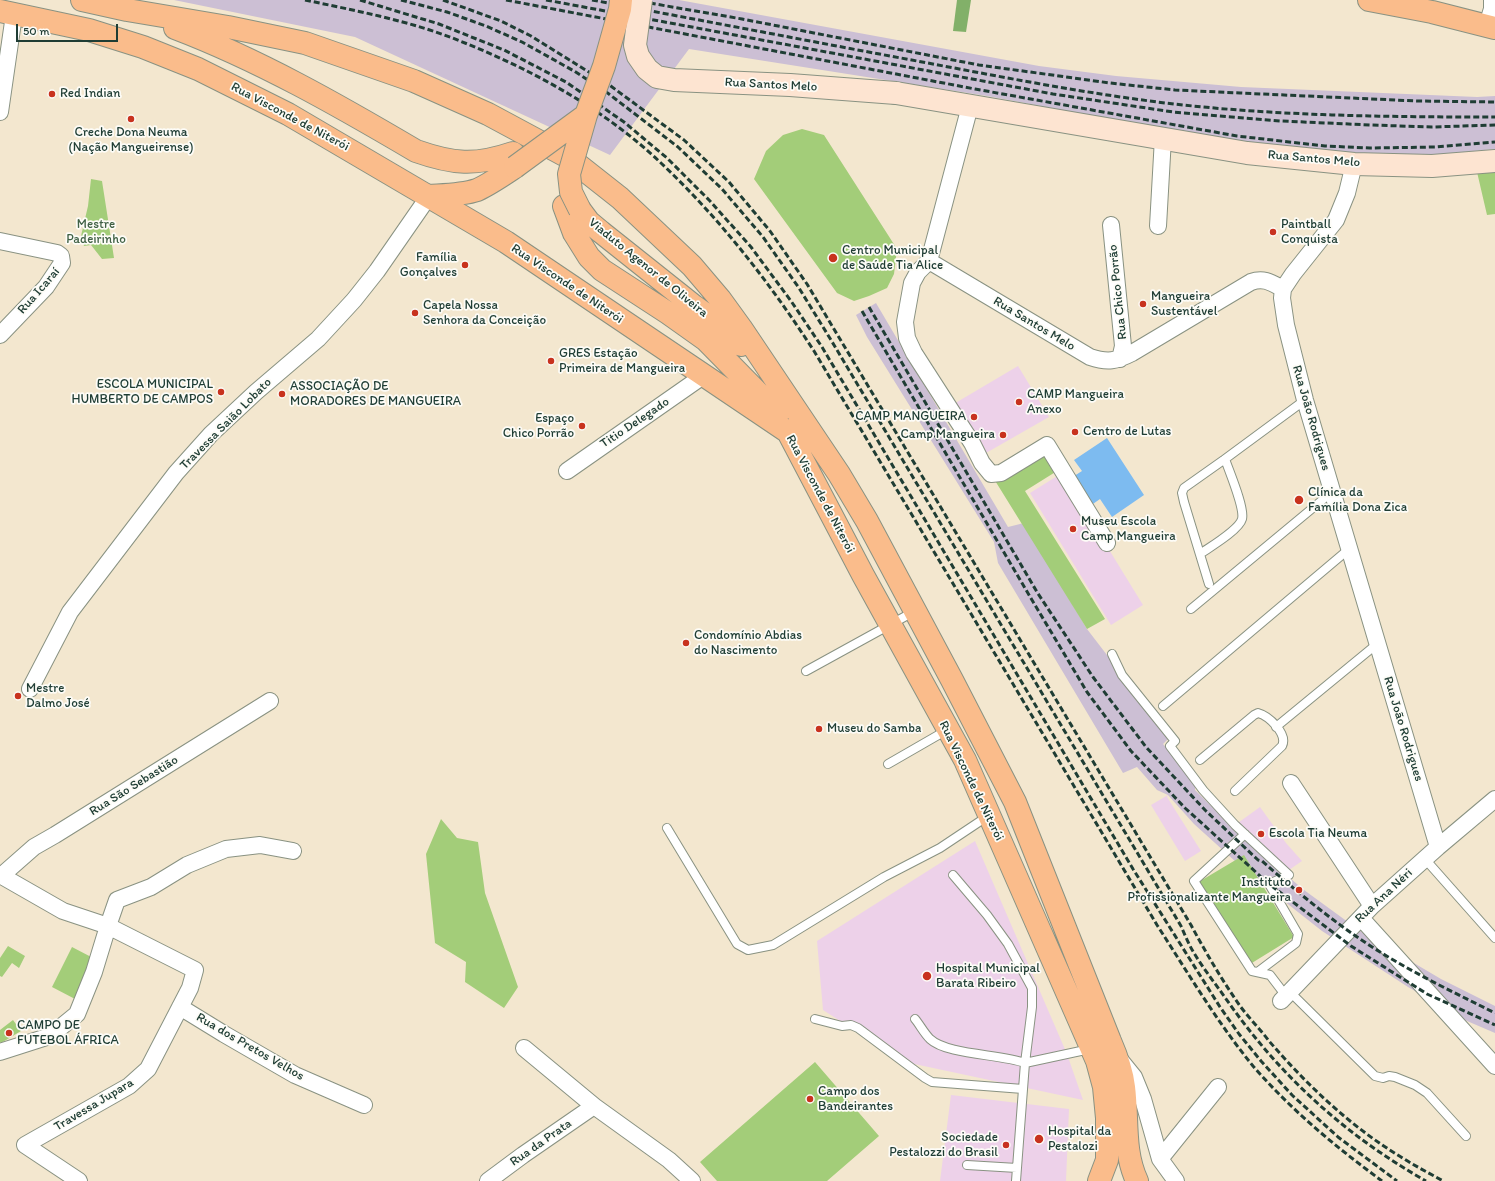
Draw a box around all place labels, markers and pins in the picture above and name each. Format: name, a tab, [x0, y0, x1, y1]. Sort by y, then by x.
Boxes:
place label: Red Indian	[60, 86, 120, 102]
marker: Red Indian	[47, 89, 57, 99]
marker: Creche Dona Neuma (Nação Mangueirense)	[126, 114, 136, 124]
place label: Creche Dona Neuma (Nação Mangueirense)	[69, 125, 193, 156]
place label: Paintball Conquista	[1281, 217, 1338, 248]
marker: Paintball Conquista	[1268, 227, 1278, 237]
place label: Centro Municipal de Saúde Tia Alice	[842, 243, 943, 274]
place label: Família Gonçalves	[400, 250, 457, 281]
marker: Centro Municipal de Saúde Tia Alice	[827, 252, 839, 264]
marker: Família Gonçalves	[460, 260, 470, 270]
place label: Mangueira Sustentável	[1151, 289, 1217, 320]
place label: Capela Nossa Senhora da Conceição	[423, 298, 546, 329]
marker: Mangueira Sustentável	[1138, 299, 1148, 309]
marker: Capela Nossa Senhora da Conceição	[410, 308, 420, 318]
place label: GRES Estação Primeira de Mangueira	[559, 346, 685, 377]
marker: GRES Estação Primeira de Mangueira	[546, 356, 556, 366]
place label: ESCOLA MUNICIPAL HUMBERTO DE CAMPOS	[71, 377, 213, 408]
place label: ASSOCIAÇÃO DE MORADORES DE MANGUEIRA	[290, 379, 461, 410]
marker: ESCOLA MUNICIPAL HUMBERTO DE CAMPOS	[216, 387, 226, 397]
place label: CAMP Mangueira Anexo	[1027, 387, 1124, 418]
marker: ASSOCIAÇÃO DE MORADORES DE MANGUEIRA	[277, 389, 287, 399]
marker: CAMP Mangueira Anexo	[1014, 397, 1024, 407]
place label: CAMP MANGUEIRA	[855, 409, 966, 425]
place label: Espaço Chico Porrão	[503, 411, 574, 442]
marker: CAMP MANGUEIRA	[969, 412, 979, 422]
marker: Espaço Chico Porrão	[577, 421, 587, 431]
place label: Centro de Lutas	[1083, 424, 1171, 440]
place label: Camp Mangueira	[900, 427, 995, 443]
marker: Centro de Lutas	[1070, 427, 1080, 437]
marker: Camp Mangueira	[998, 430, 1008, 440]
place label: Clínica da Família Dona Zica	[1308, 485, 1407, 516]
marker: Clínica da Família Dona Zica	[1293, 494, 1305, 506]
place label: Museu Escola Camp Mangueira	[1081, 514, 1176, 545]
marker: Museu Escola Camp Mangueira	[1068, 524, 1078, 534]
place label: Condomínio Abdias do Nascimento	[694, 628, 802, 659]
marker: Condomínio Abdias do Nascimento	[681, 638, 691, 648]
place label: Mestre Dalmo José	[26, 681, 90, 712]
marker: Mestre Dalmo José	[13, 691, 23, 701]
place label: Museu do Samba	[827, 721, 921, 737]
marker: Museu do Samba	[814, 724, 824, 734]
place label: Escola Tia Neuma	[1269, 826, 1367, 842]
marker: Escola Tia Neuma	[1256, 829, 1266, 839]
place label: Instituto Profissionalizante Mangueira	[1128, 875, 1291, 906]
marker: Instituto Profissionalizante Mangueira	[1294, 885, 1304, 895]
place label: Hospital Municipal Barata Ribeiro	[936, 961, 1040, 992]
marker: Hospital Municipal Barata Ribeiro	[921, 970, 933, 982]
place label: CAMPO DE FUTEBOL ÁFRICA	[17, 1018, 119, 1049]
marker: CAMPO DE FUTEBOL ÁFRICA	[4, 1028, 14, 1038]
place label: Campo dos Bandeirantes	[818, 1084, 893, 1115]
marker: Campo dos Bandeirantes	[805, 1094, 815, 1104]
place label: Hospital da Pestalozi	[1048, 1124, 1111, 1155]
place label: Sociedade Pestalozzi do Brasil	[889, 1130, 998, 1161]
marker: Hospital da Pestalozi	[1033, 1133, 1045, 1145]
marker: Sociedade Pestalozzi do Brasil	[1001, 1140, 1011, 1150]

